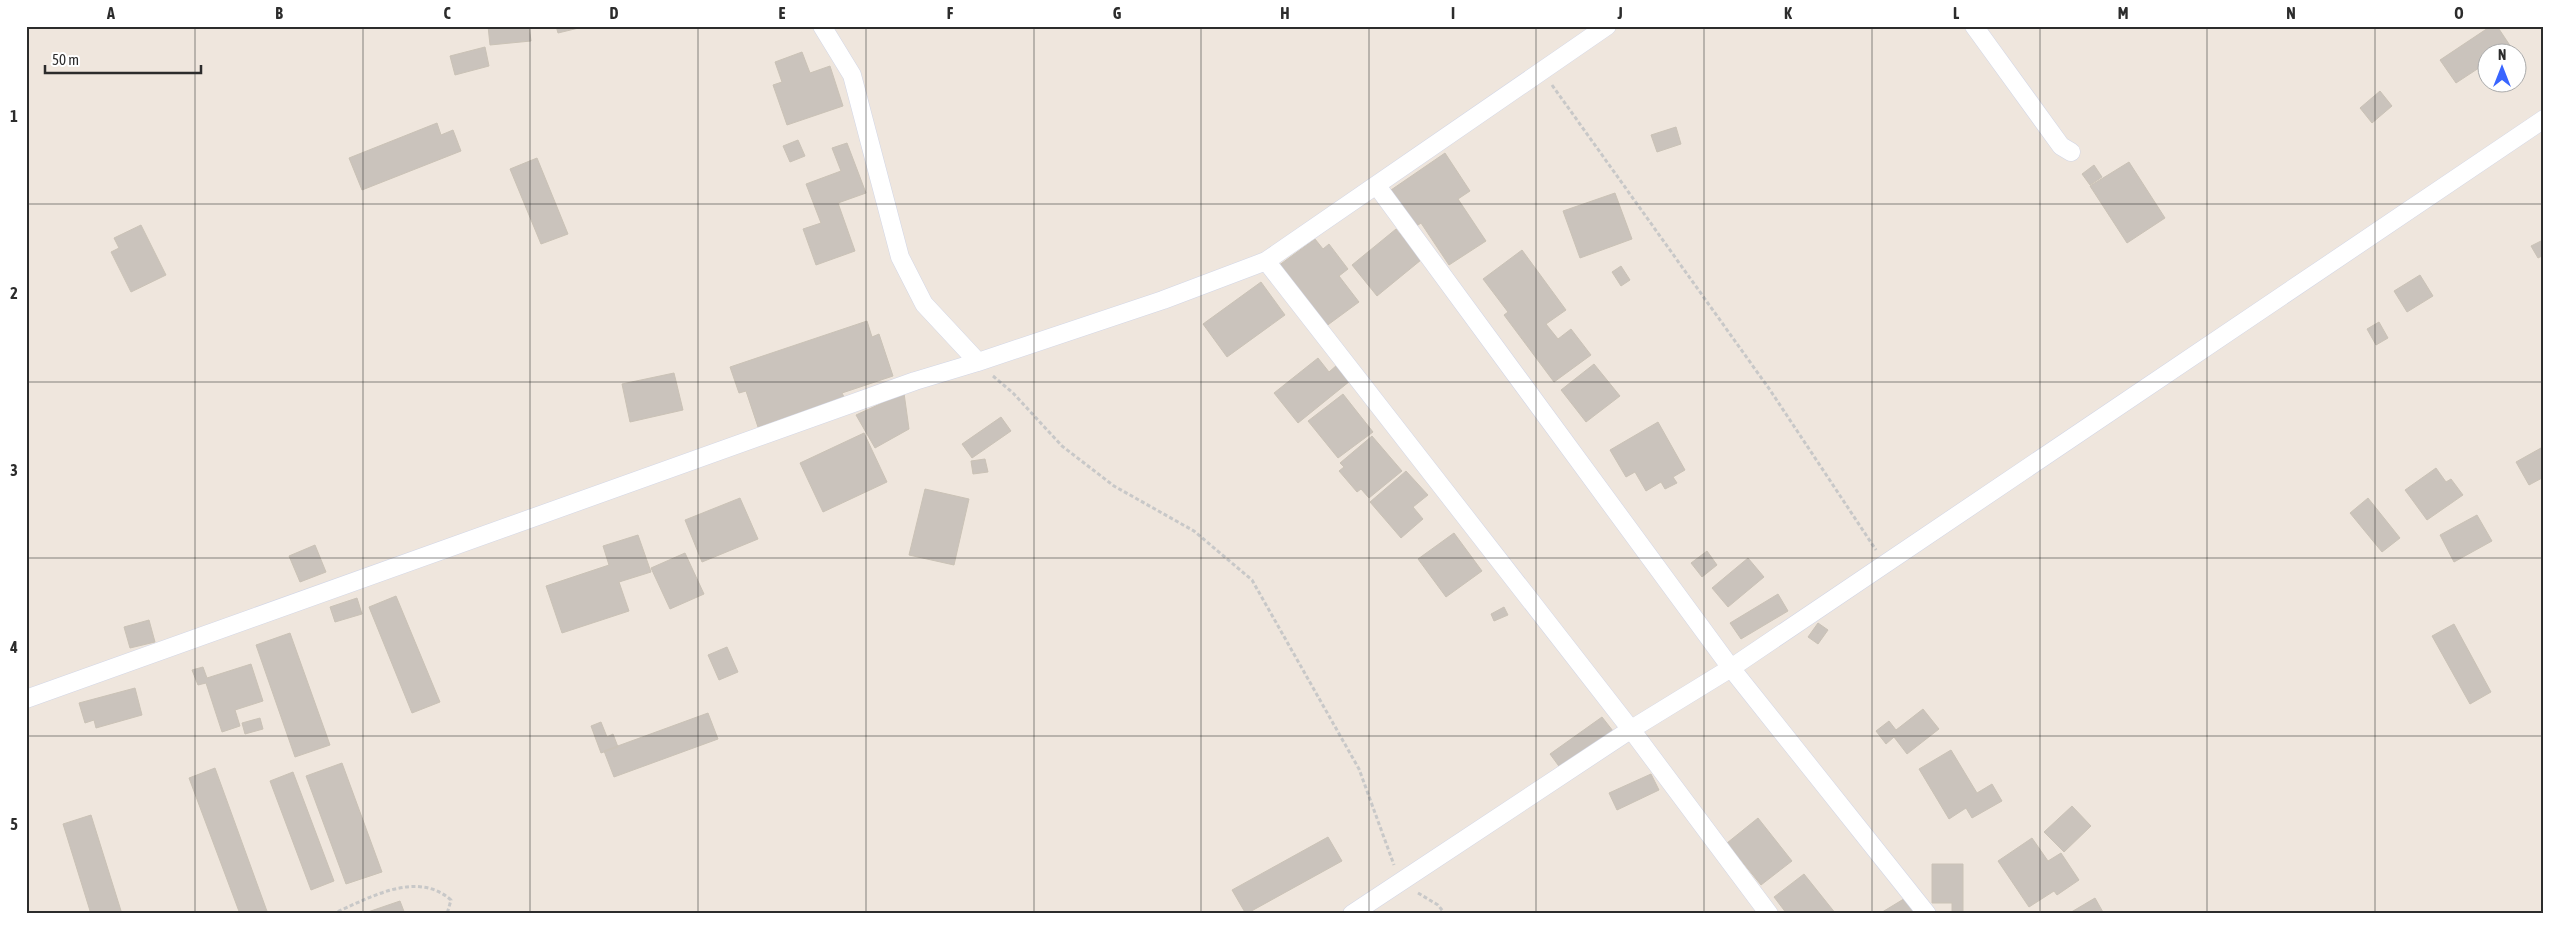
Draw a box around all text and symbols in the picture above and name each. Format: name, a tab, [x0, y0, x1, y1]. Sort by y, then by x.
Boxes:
text: A	[106, 4, 115, 22]
text: B	[275, 4, 283, 22]
text: C	[443, 4, 451, 22]
text: D	[610, 4, 619, 22]
text: E	[779, 4, 786, 22]
text: F	[947, 4, 954, 22]
text: G	[1113, 4, 1122, 22]
text: H	[1280, 4, 1290, 22]
text: I	[1451, 4, 1455, 22]
text: J	[1616, 4, 1623, 22]
text: K	[1784, 4, 1792, 22]
text: L	[1953, 4, 1960, 22]
text: M	[2118, 4, 2128, 22]
text: N	[2286, 4, 2296, 22]
text: O	[2454, 4, 2464, 22]
scale bar	[45, 42, 201, 74]
north arrow	[2478, 42, 2528, 92]
text: N	[2498, 47, 2506, 63]
text: 50 m	[52, 51, 79, 68]
text: 1	[10, 107, 18, 125]
text: 2	[10, 284, 18, 302]
text: 3	[10, 461, 18, 479]
text: 4	[9, 638, 18, 656]
text: 5	[10, 815, 18, 833]

